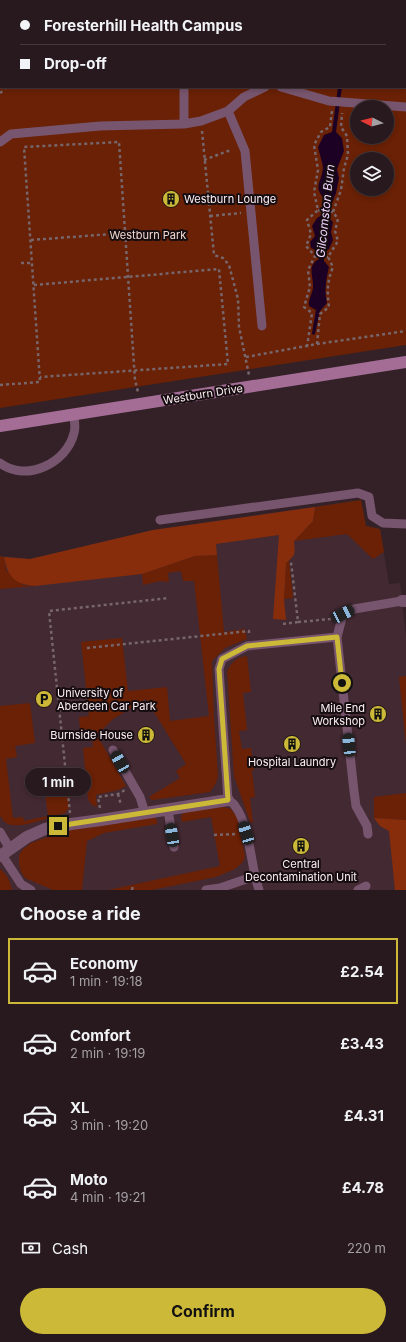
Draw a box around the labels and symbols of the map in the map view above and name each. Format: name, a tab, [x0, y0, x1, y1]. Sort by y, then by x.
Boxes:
north arrow	[350, 100, 394, 144]
water label: Gilcomston Burn	[313, 164, 337, 258]
building icon: Westburn Lounge	[161, 189, 181, 209]
place label: Westburn Lounge	[184, 192, 276, 206]
park label: Westburn Park	[110, 228, 186, 242]
street label: Westburn Drive	[162, 381, 244, 407]
car	[330, 603, 356, 625]
route start	[333, 674, 351, 692]
place label: University of Aberdeen Car Park	[57, 686, 156, 713]
parking icon: University of Aberdeen Car Park	[34, 689, 54, 709]
place label: Mile End Workshop	[312, 701, 365, 728]
building icon: Mile End Workshop	[368, 704, 388, 724]
building icon: Burnside House	[136, 725, 156, 745]
place label: Burnside House	[50, 728, 133, 742]
car	[342, 732, 356, 758]
building icon: Hospital Laundry	[282, 734, 302, 754]
car	[109, 749, 131, 775]
place label: Hospital Laundry	[248, 755, 336, 769]
callout: 1 min	[25, 768, 91, 796]
route end	[49, 817, 67, 835]
car	[237, 820, 255, 846]
car	[164, 822, 180, 848]
building icon: Central Decontamination Unit	[291, 836, 311, 856]
place label: Central Decontamination Unit	[245, 857, 357, 884]

